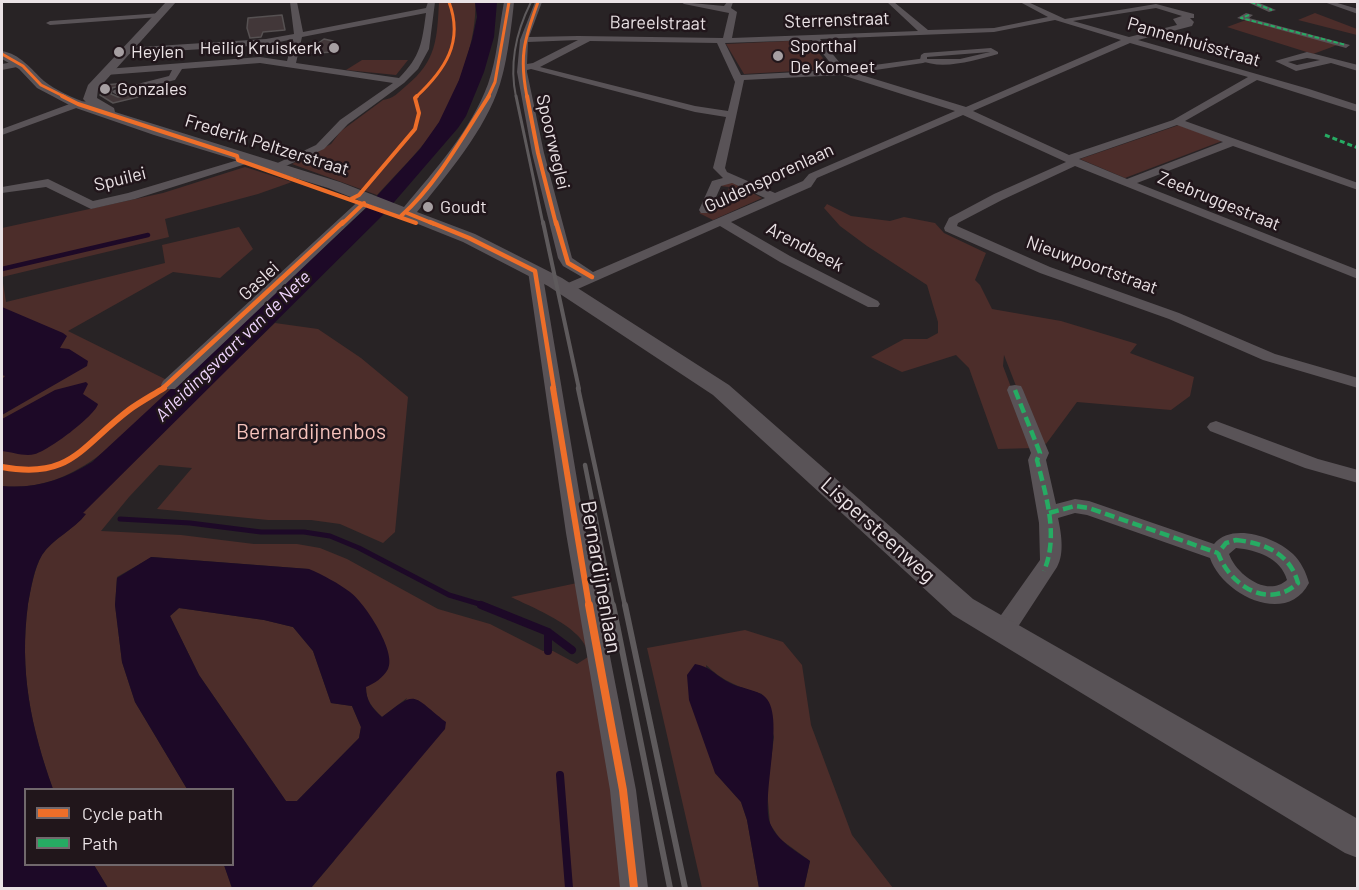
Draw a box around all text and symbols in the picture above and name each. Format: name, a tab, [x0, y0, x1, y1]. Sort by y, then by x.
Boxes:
street label: Sterrenstraat	[784, 7, 890, 33]
street label: Bareelstraat	[609, 11, 707, 35]
street label: Pannenhuisstraat	[1125, 13, 1263, 71]
place label: Sporthal De Komeet	[790, 35, 875, 78]
place label: Heilig Kruiskerk	[200, 37, 322, 59]
place label: Heylen	[131, 41, 184, 63]
marker: Heilig Kruiskerk	[327, 41, 341, 55]
marker: Heylen	[112, 45, 126, 59]
marker: Sporthal De Komeet	[771, 49, 785, 63]
place label: Gonzales	[117, 78, 187, 100]
marker: Gonzales	[98, 82, 112, 96]
street label: Spoorweglei	[532, 92, 574, 192]
street label: Frederik Peltzerstraat	[182, 110, 352, 180]
street label: Guldensporenlaan	[701, 139, 837, 217]
street label: Spuilei	[92, 162, 148, 196]
street label: Zeebruggestraat	[1155, 167, 1283, 235]
place label: Goudt	[440, 196, 487, 218]
marker: Goudt	[421, 200, 435, 214]
street label: Arendbeek	[763, 218, 847, 276]
street label: Nieuwpoortstraat	[1023, 231, 1161, 299]
street label: Gaslei	[234, 257, 284, 305]
water label: Afleidingsvaart van de Nete	[151, 266, 315, 426]
park label: Bernardijnenbos	[236, 419, 386, 445]
street label: Lispersteenweg	[815, 472, 941, 588]
street label: Bernardijnenlaan	[575, 499, 627, 655]
legend	[24, 788, 234, 866]
text: Cycle path	[82, 802, 163, 824]
text: Path	[82, 832, 118, 854]

